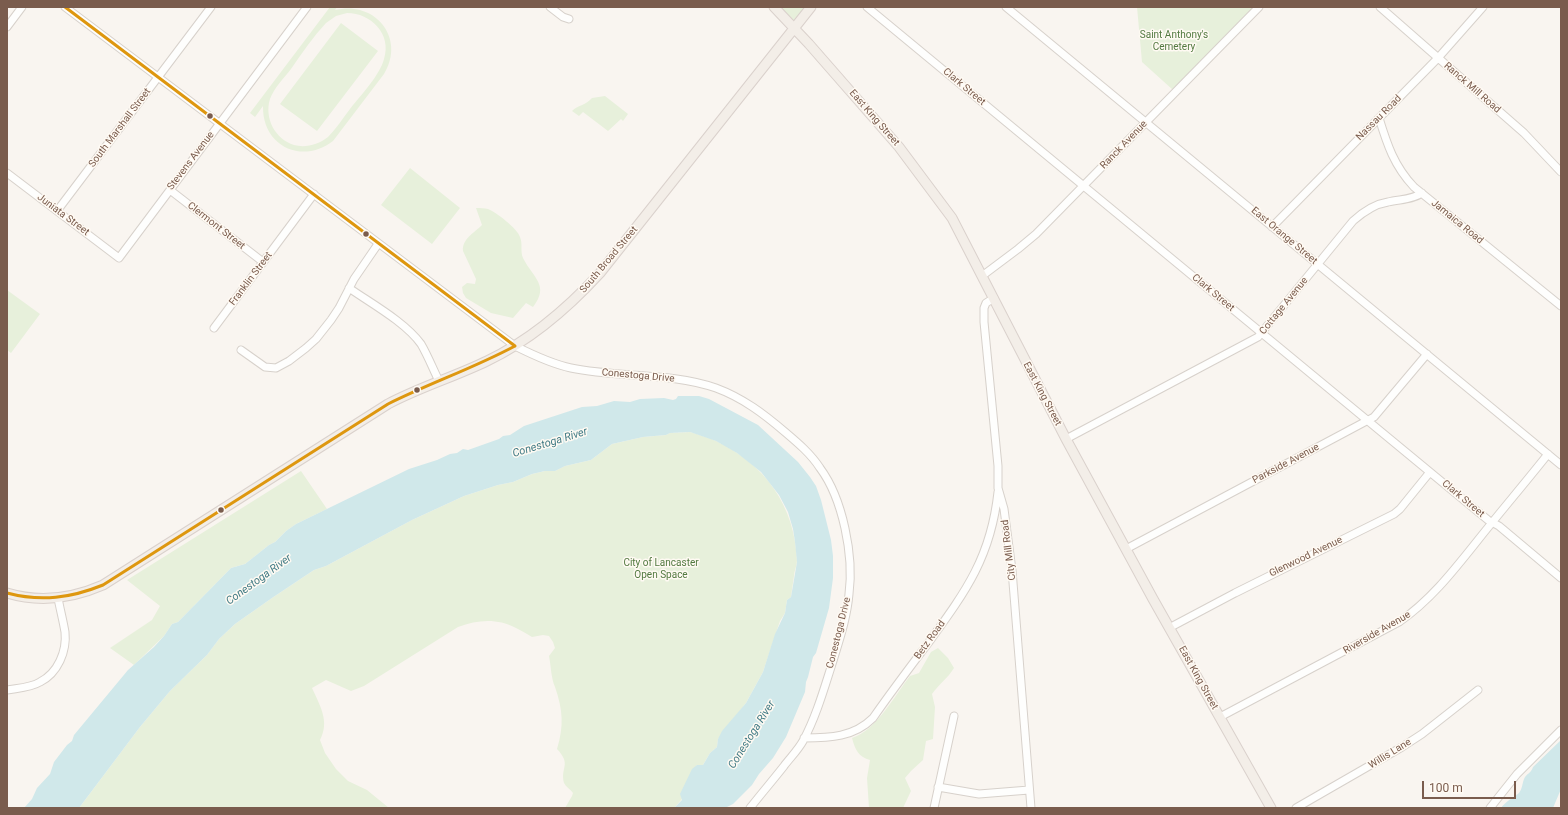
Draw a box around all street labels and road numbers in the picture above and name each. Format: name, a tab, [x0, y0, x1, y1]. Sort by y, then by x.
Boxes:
street label: Ranck Mill Road	[1441, 60, 1503, 116]
street label: Clark Street	[940, 66, 988, 108]
street label: South Marshall Street	[86, 86, 154, 170]
street label: East King Street	[846, 87, 902, 149]
street label: Nassau Road	[1354, 93, 1404, 143]
street label: Ranck Avenue	[1098, 118, 1150, 172]
street label: Stevens Avenue	[165, 129, 217, 193]
street label: Juniata Street	[35, 192, 91, 238]
street label: Jamaica Road	[1428, 197, 1486, 247]
street label: Clermont Street	[185, 200, 247, 252]
street label: East Orange Street	[1248, 205, 1320, 267]
street label: South Broad Street	[578, 224, 640, 296]
street label: Franklin Street	[227, 250, 275, 308]
street label: Clark Street	[1189, 272, 1237, 314]
street label: Cottage Avenue	[1257, 275, 1311, 337]
street label: East King Street	[1020, 360, 1064, 428]
street label: Conestoga Drive	[601, 367, 675, 385]
street label: Parkside Avenue	[1251, 441, 1321, 487]
street label: Clark Street	[1439, 478, 1487, 520]
street label: City Mill Road	[999, 519, 1019, 581]
street label: Glenwood Avenue	[1268, 534, 1344, 580]
street label: Conestoga Drive	[824, 596, 854, 670]
street label: Riverside Avenue	[1341, 609, 1413, 657]
street label: Betz Road	[912, 618, 948, 662]
street label: East King Street	[1176, 644, 1220, 712]
street label: Willis Lane	[1367, 736, 1413, 772]

